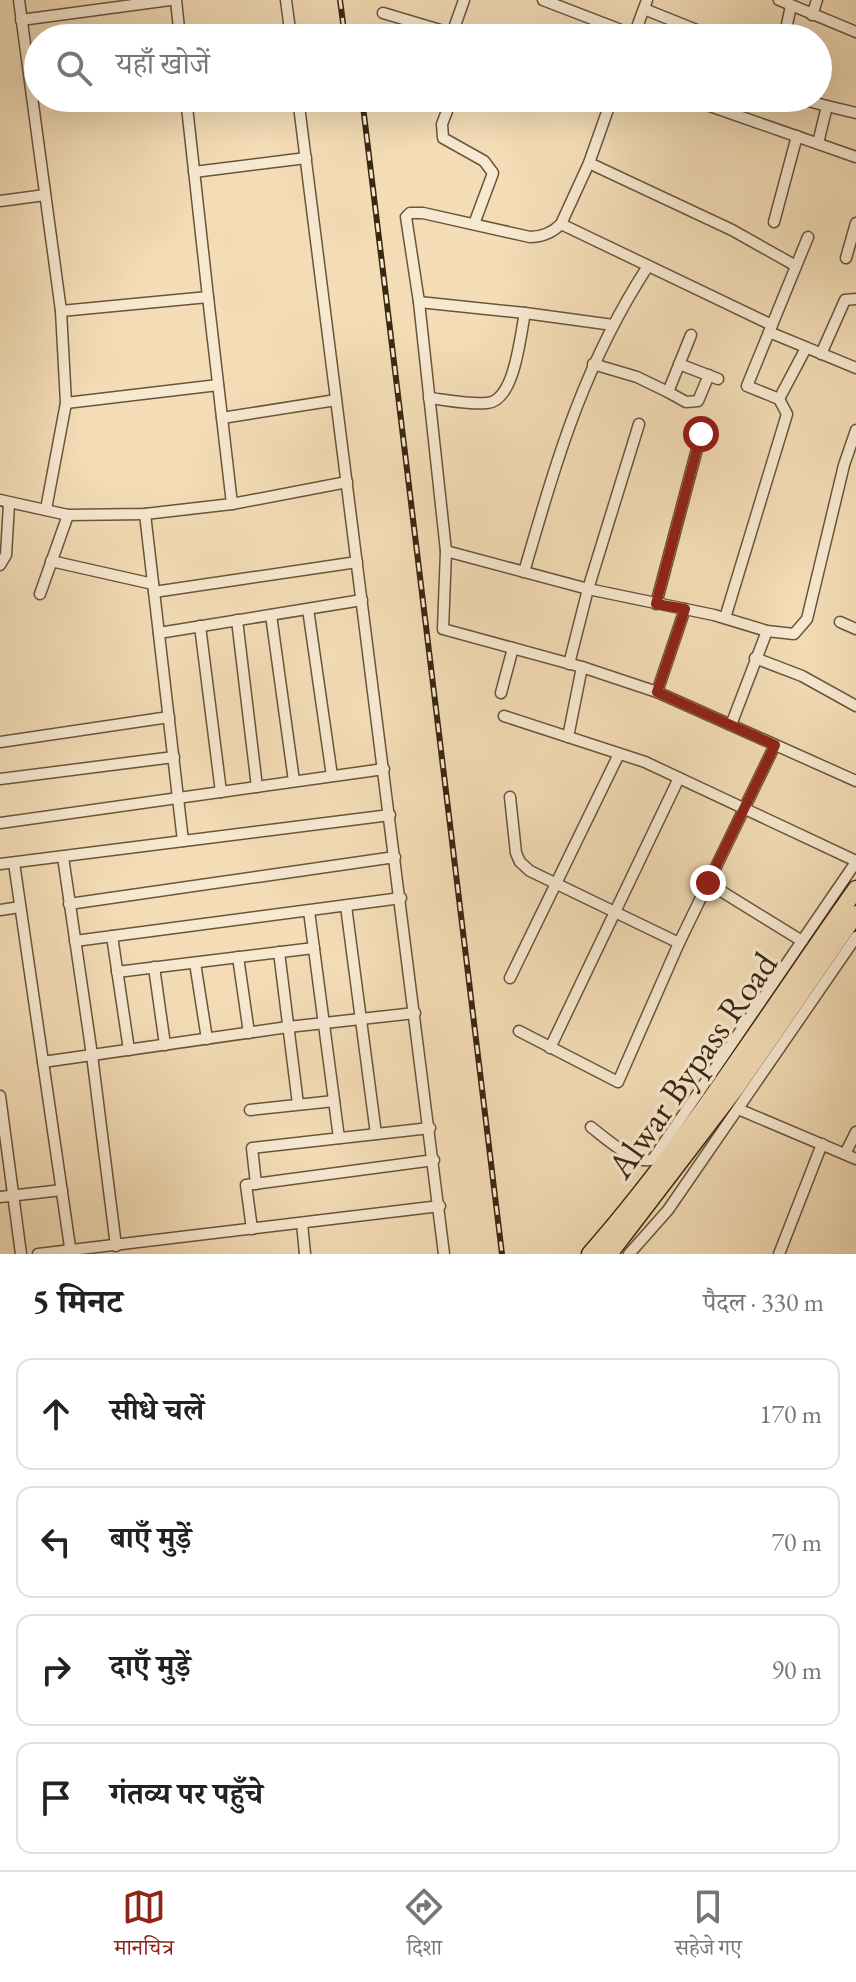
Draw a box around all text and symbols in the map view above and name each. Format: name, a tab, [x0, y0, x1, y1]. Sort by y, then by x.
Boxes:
search box	[24, 24, 832, 112]
text: यहाँ खोजें	[116, 44, 210, 83]
icon: search	[52, 46, 96, 90]
route start	[683, 416, 719, 452]
route end	[690, 865, 726, 901]
street label: Alwar Bypass Road	[596, 942, 788, 1188]
text: 5 मिनट	[32, 1279, 122, 1323]
text: पैदल · 330 m	[703, 1285, 824, 1319]
text: सीधे चलें	[110, 1390, 204, 1429]
icon: ahead	[34, 1392, 78, 1436]
text: 170 m	[759, 1397, 822, 1431]
text: बाएँ मुड़ें	[110, 1518, 191, 1557]
icon: left	[34, 1520, 78, 1564]
text: 70 m	[772, 1525, 822, 1559]
text: दाएँ मुड़ें	[110, 1646, 191, 1685]
icon: right	[34, 1648, 78, 1692]
text: 90 m	[772, 1653, 822, 1687]
text: गंतव्य पर पहुँचे	[110, 1774, 263, 1813]
icon: arrive	[34, 1776, 78, 1820]
tab: मानचित्र	[114, 1885, 174, 1969]
tab: दिशा	[402, 1885, 446, 1969]
tab: सहेजे गए	[675, 1885, 742, 1969]

